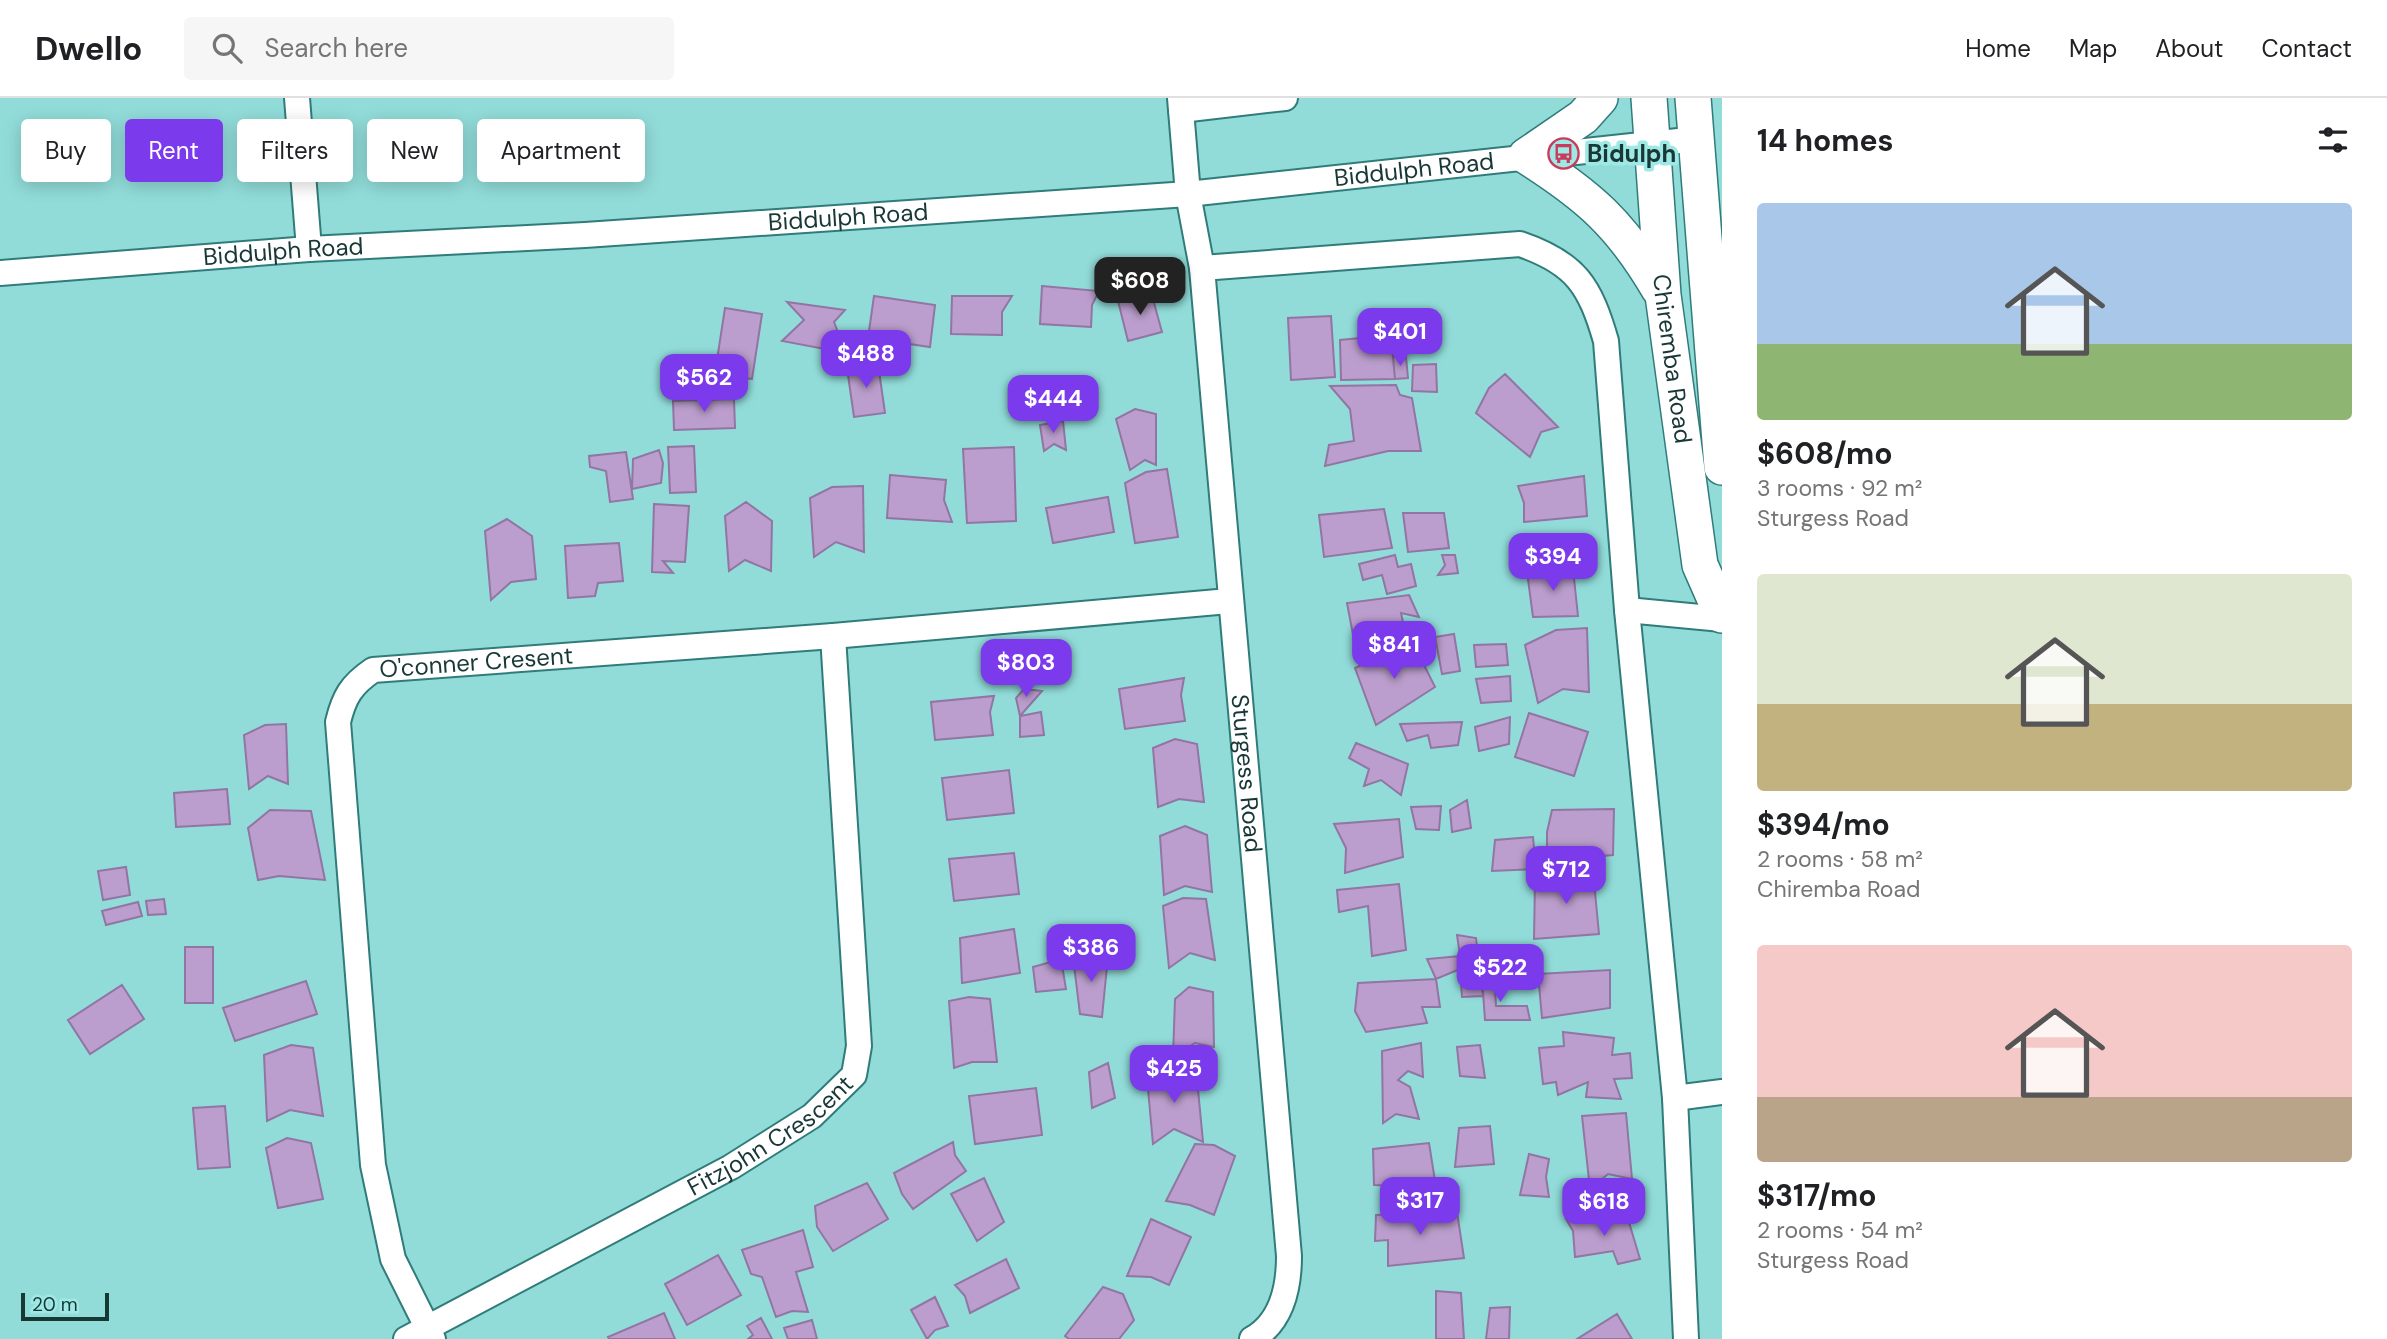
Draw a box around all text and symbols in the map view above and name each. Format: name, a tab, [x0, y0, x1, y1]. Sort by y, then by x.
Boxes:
search box	[184, 17, 674, 80]
text: Dwello	[35, 27, 142, 70]
icon: search	[208, 29, 246, 67]
text: Search here	[264, 31, 408, 65]
text: Home	[1965, 33, 2031, 64]
text: Map	[2069, 33, 2117, 64]
text: About	[2155, 33, 2224, 64]
text: Contact	[2262, 33, 2352, 64]
chip: Buy	[21, 119, 111, 182]
chip: Rent	[125, 119, 223, 182]
chip: Filters	[237, 119, 353, 182]
chip: New	[367, 119, 463, 182]
chip: Apartment	[477, 119, 645, 182]
text: 14 homes	[1757, 121, 1894, 160]
icon: filters	[2314, 121, 2352, 159]
bus stop icon: Bidulph	[1547, 137, 1581, 171]
place label: Bidulph	[1587, 138, 1676, 169]
street label: Biddulph Road	[1332, 145, 1495, 193]
street label: Biddulph Road	[767, 196, 929, 238]
street label: Biddulph Road	[202, 230, 364, 272]
icon: home	[1992, 248, 2118, 374]
pin: $608	[1099, 258, 1181, 317]
text: $608	[1110, 265, 1170, 295]
street label: Chiremba Road	[1647, 273, 1699, 445]
pin: $401	[1359, 308, 1441, 368]
text: $401	[1373, 316, 1427, 346]
pin: $488	[825, 330, 907, 390]
text: $488	[837, 338, 895, 368]
pin: $562	[663, 354, 745, 414]
text: $562	[676, 362, 732, 392]
pin: $444	[1012, 376, 1094, 435]
text: $444	[1024, 383, 1082, 413]
text: $608/mo	[1757, 434, 1893, 473]
text: 3 rooms · 92 m²	[1757, 473, 1922, 503]
text: Sturgess Road	[1757, 503, 1909, 533]
pin: $394	[1512, 533, 1594, 593]
text: $394	[1525, 541, 1581, 571]
icon: home	[1992, 619, 2118, 745]
pin: $841	[1353, 622, 1435, 681]
text: $841	[1368, 629, 1420, 659]
street label: O'conner Cresent	[378, 639, 574, 684]
pin: $803	[985, 640, 1067, 699]
text: $803	[997, 647, 1055, 677]
street label: Sturgess Road	[1225, 693, 1269, 854]
text: $394/mo	[1757, 805, 1890, 844]
text: 2 rooms · 58 m²	[1757, 844, 1923, 874]
pin: $712	[1525, 846, 1607, 906]
text: $712	[1542, 854, 1590, 884]
text: Chiremba Road	[1757, 874, 1920, 904]
pin: $386	[1050, 924, 1132, 984]
text: $386	[1063, 932, 1119, 962]
pin: $522	[1459, 944, 1541, 1004]
text: $522	[1473, 952, 1527, 982]
icon: home	[1992, 990, 2118, 1116]
pin: $425	[1133, 1046, 1215, 1105]
text: $425	[1146, 1053, 1202, 1083]
street label: Fitzjohn Crescent	[682, 1068, 860, 1202]
text: $317/mo	[1757, 1176, 1876, 1215]
pin: $317	[1379, 1178, 1461, 1237]
pin: $618	[1563, 1178, 1645, 1238]
text: $317	[1396, 1185, 1444, 1215]
text: $618	[1578, 1186, 1630, 1216]
text: 2 rooms · 54 m²	[1757, 1215, 1923, 1245]
text: Sturgess Road	[1757, 1245, 1909, 1275]
scale bar	[21, 1290, 108, 1322]
text: 20 m	[32, 1292, 78, 1317]

